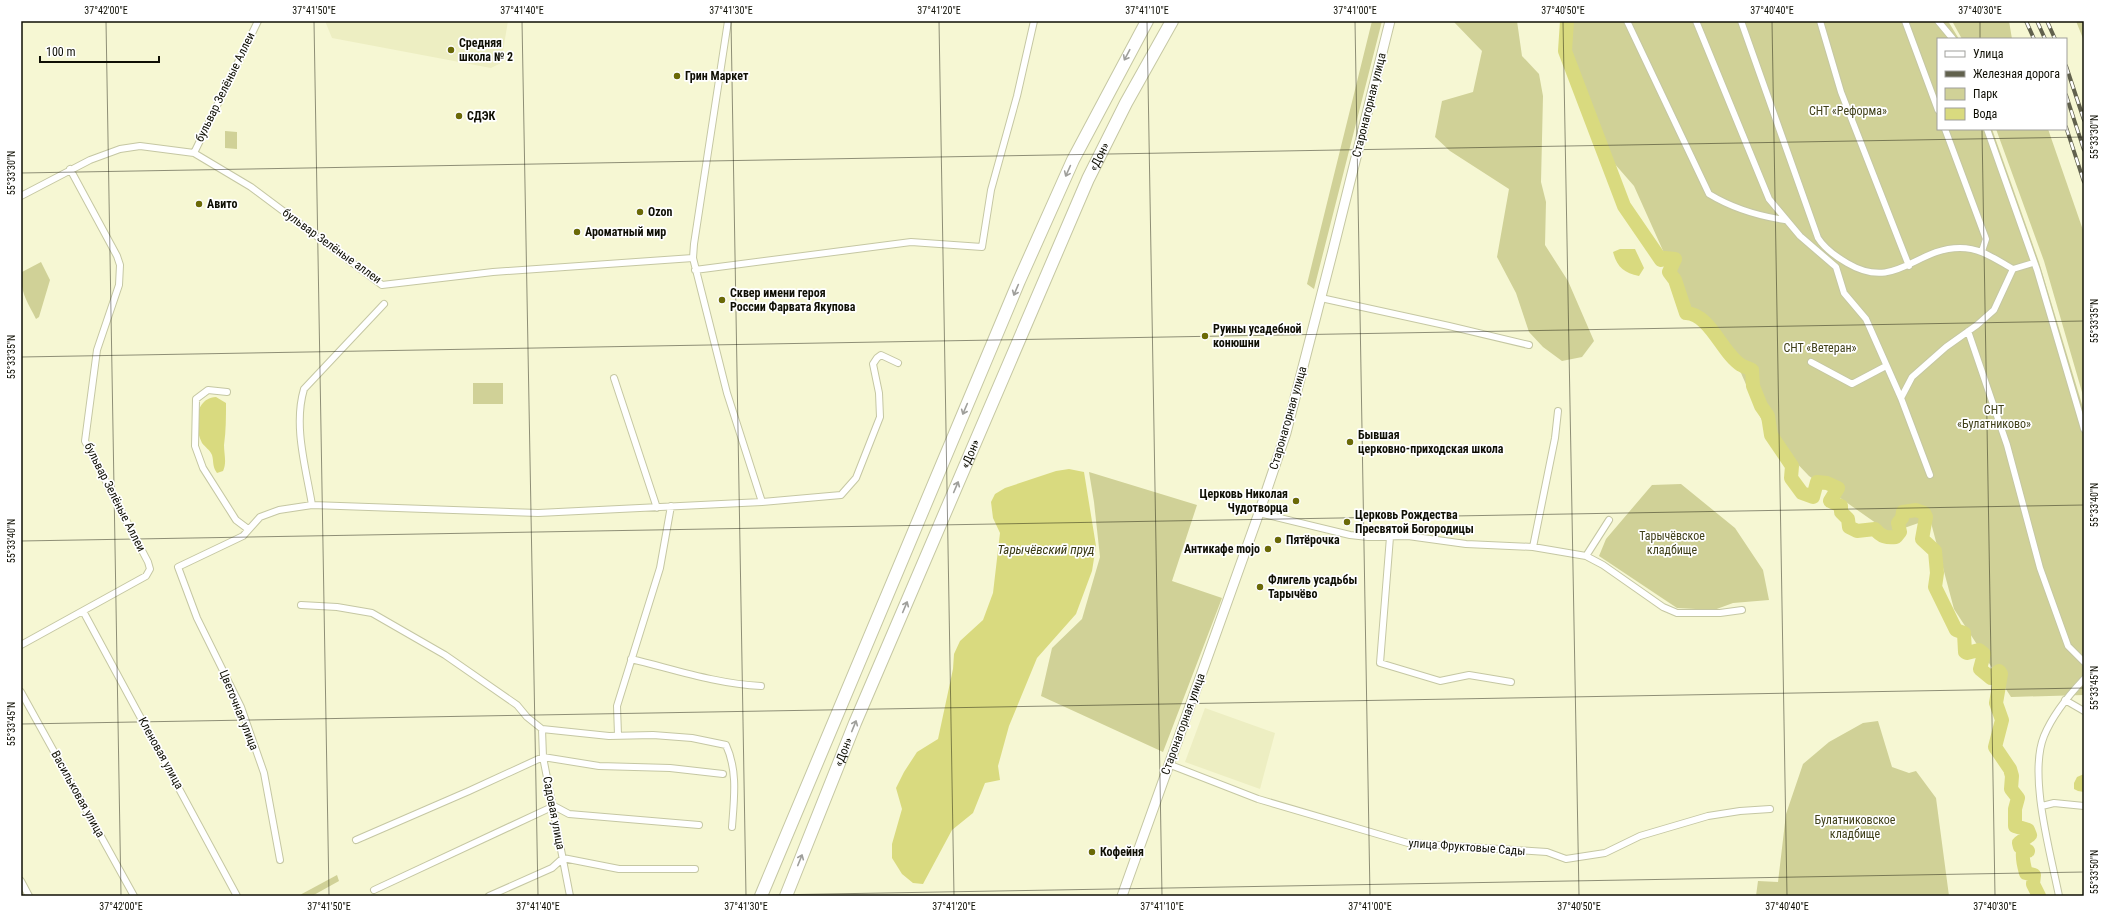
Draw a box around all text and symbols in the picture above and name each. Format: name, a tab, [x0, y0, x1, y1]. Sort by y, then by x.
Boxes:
text: 37°42'00"E	[84, 5, 128, 16]
text: 37°41'50"E	[292, 5, 336, 16]
text: 37°41'40"E	[500, 5, 544, 16]
text: 37°41'30"E	[709, 5, 753, 16]
text: 37°41'20"E	[917, 5, 961, 16]
text: 37°41'10"E	[1125, 5, 1169, 16]
text: 37°41'00"E	[1333, 5, 1377, 16]
text: 37°40'50"E	[1541, 5, 1585, 16]
text: 37°40'40"E	[1750, 5, 1794, 16]
text: 37°40'30"E	[1958, 5, 2002, 16]
street label: бульвар Зелёные Аллеи	[192, 30, 258, 144]
place label: Средняя школа № 2	[459, 36, 513, 64]
scale bar	[40, 38, 159, 64]
legend	[1937, 38, 2067, 130]
text: 100 m	[46, 45, 76, 59]
marker: Средняя школа № 2	[446, 45, 456, 55]
text: Улица	[1973, 47, 2004, 61]
one-way arrow	[1123, 49, 1130, 61]
street label: Старонагорная улица	[1349, 51, 1389, 159]
text: Железная дорога	[1973, 67, 2060, 81]
place label: Грин Маркет	[685, 69, 749, 83]
marker: Грин Маркет	[672, 71, 682, 81]
text: Парк	[1973, 87, 1998, 101]
park label: СНТ «Реформа»	[1809, 104, 1887, 118]
text: Вода	[1973, 107, 1998, 121]
place label: СДЭК	[467, 109, 496, 123]
marker: СДЭК	[454, 111, 464, 121]
text: 55°33'30"N	[2089, 115, 2100, 159]
street label: «Дон»	[1086, 140, 1112, 173]
text: 55°33'30"N	[6, 151, 17, 195]
one-way arrow	[1064, 164, 1071, 176]
place label: Авито	[207, 197, 237, 211]
marker: Авито	[194, 199, 204, 209]
street label: бульвар Зелёные аллеи	[280, 205, 384, 287]
place label: Ozon	[648, 205, 673, 219]
marker: Ozon	[635, 207, 645, 217]
place label: Ароматный мир	[585, 225, 666, 239]
marker: Ароматный мир	[572, 227, 582, 237]
one-way arrow	[1011, 283, 1019, 295]
place label: Сквер имени героя России Фарвата Якупова	[730, 286, 856, 314]
marker: Сквер имени героя России Фарвата Якупова	[717, 295, 727, 305]
text: 55°33'35"N	[2089, 299, 2100, 343]
place label: Руины усадебной конюшни	[1213, 322, 1302, 350]
marker: Руины усадебной конюшни	[1200, 331, 1210, 341]
text: 55°33'35"N	[6, 335, 17, 379]
park label: СНТ «Ветеран»	[1783, 341, 1857, 355]
street label: Старонагорная улица	[1267, 364, 1310, 471]
one-way arrow	[961, 403, 968, 415]
park label: СНТ «Булатниково»	[1957, 403, 2031, 431]
place label: Бывшая церковно-приходская школа	[1358, 428, 1504, 456]
street label: «Дон»	[958, 437, 983, 470]
marker: Бывшая церковно-приходская школа	[1345, 437, 1355, 447]
street label: бульвар Зелёные Аллеи	[81, 440, 149, 554]
one-way arrow	[953, 481, 960, 493]
text: 55°33'40"N	[2089, 483, 2100, 527]
place label: Церковь Николая Чудотворца	[1199, 487, 1288, 515]
marker: Церковь Николая Чудотворца	[1291, 496, 1301, 506]
place label: Церковь Рождества Пресвятой Богородицы	[1355, 508, 1474, 536]
marker: Церковь Рождества Пресвятой Богородицы	[1342, 517, 1352, 527]
text: 55°33'40"N	[6, 519, 17, 563]
park label: Тарычёвское кладбище	[1639, 529, 1705, 557]
place label: Пятёрочка	[1286, 533, 1340, 547]
marker: Пятёрочка	[1273, 535, 1283, 545]
water label: Тарычёвский пруд	[998, 542, 1095, 557]
place label: Антикафе mojo	[1184, 542, 1260, 556]
marker: Антикафе mojo	[1263, 544, 1273, 554]
place label: Флигель усадьбы Тарычёво	[1268, 573, 1357, 601]
marker: Флигель усадьбы Тарычёво	[1255, 582, 1265, 592]
one-way arrow	[902, 601, 909, 613]
text: 55°33'45"N	[2089, 666, 2100, 710]
street label: Цветочная улица	[217, 668, 262, 752]
street label: Старонагорная улица	[1158, 671, 1208, 777]
text: 55°33'45"N	[6, 702, 17, 746]
street label: Кленовая улица	[135, 715, 187, 792]
one-way arrow	[851, 721, 859, 733]
street label: «Дон»	[831, 735, 855, 769]
street label: Васильковая улица	[48, 748, 108, 840]
street label: Садовая улица	[540, 775, 568, 851]
park label: Булатниковское кладбище	[1815, 813, 1896, 841]
street label: улица Фруктовые Сады	[1408, 836, 1526, 858]
place label: Кофейня	[1100, 845, 1144, 859]
marker: Кофейня	[1087, 847, 1097, 857]
text: 55°33'50"N	[2089, 850, 2100, 894]
one-way arrow	[797, 854, 805, 866]
text: 37°42'00"E	[99, 901, 143, 912]
text: 37°41'50"E	[307, 901, 351, 912]
text: 37°41'40"E	[516, 901, 560, 912]
text: 37°41'30"E	[724, 901, 768, 912]
text: 37°41'20"E	[932, 901, 976, 912]
text: 37°41'10"E	[1140, 901, 1184, 912]
text: 37°41'00"E	[1348, 901, 1392, 912]
text: 37°40'50"E	[1557, 901, 1601, 912]
text: 37°40'40"E	[1765, 901, 1809, 912]
text: 37°40'30"E	[1973, 901, 2017, 912]

